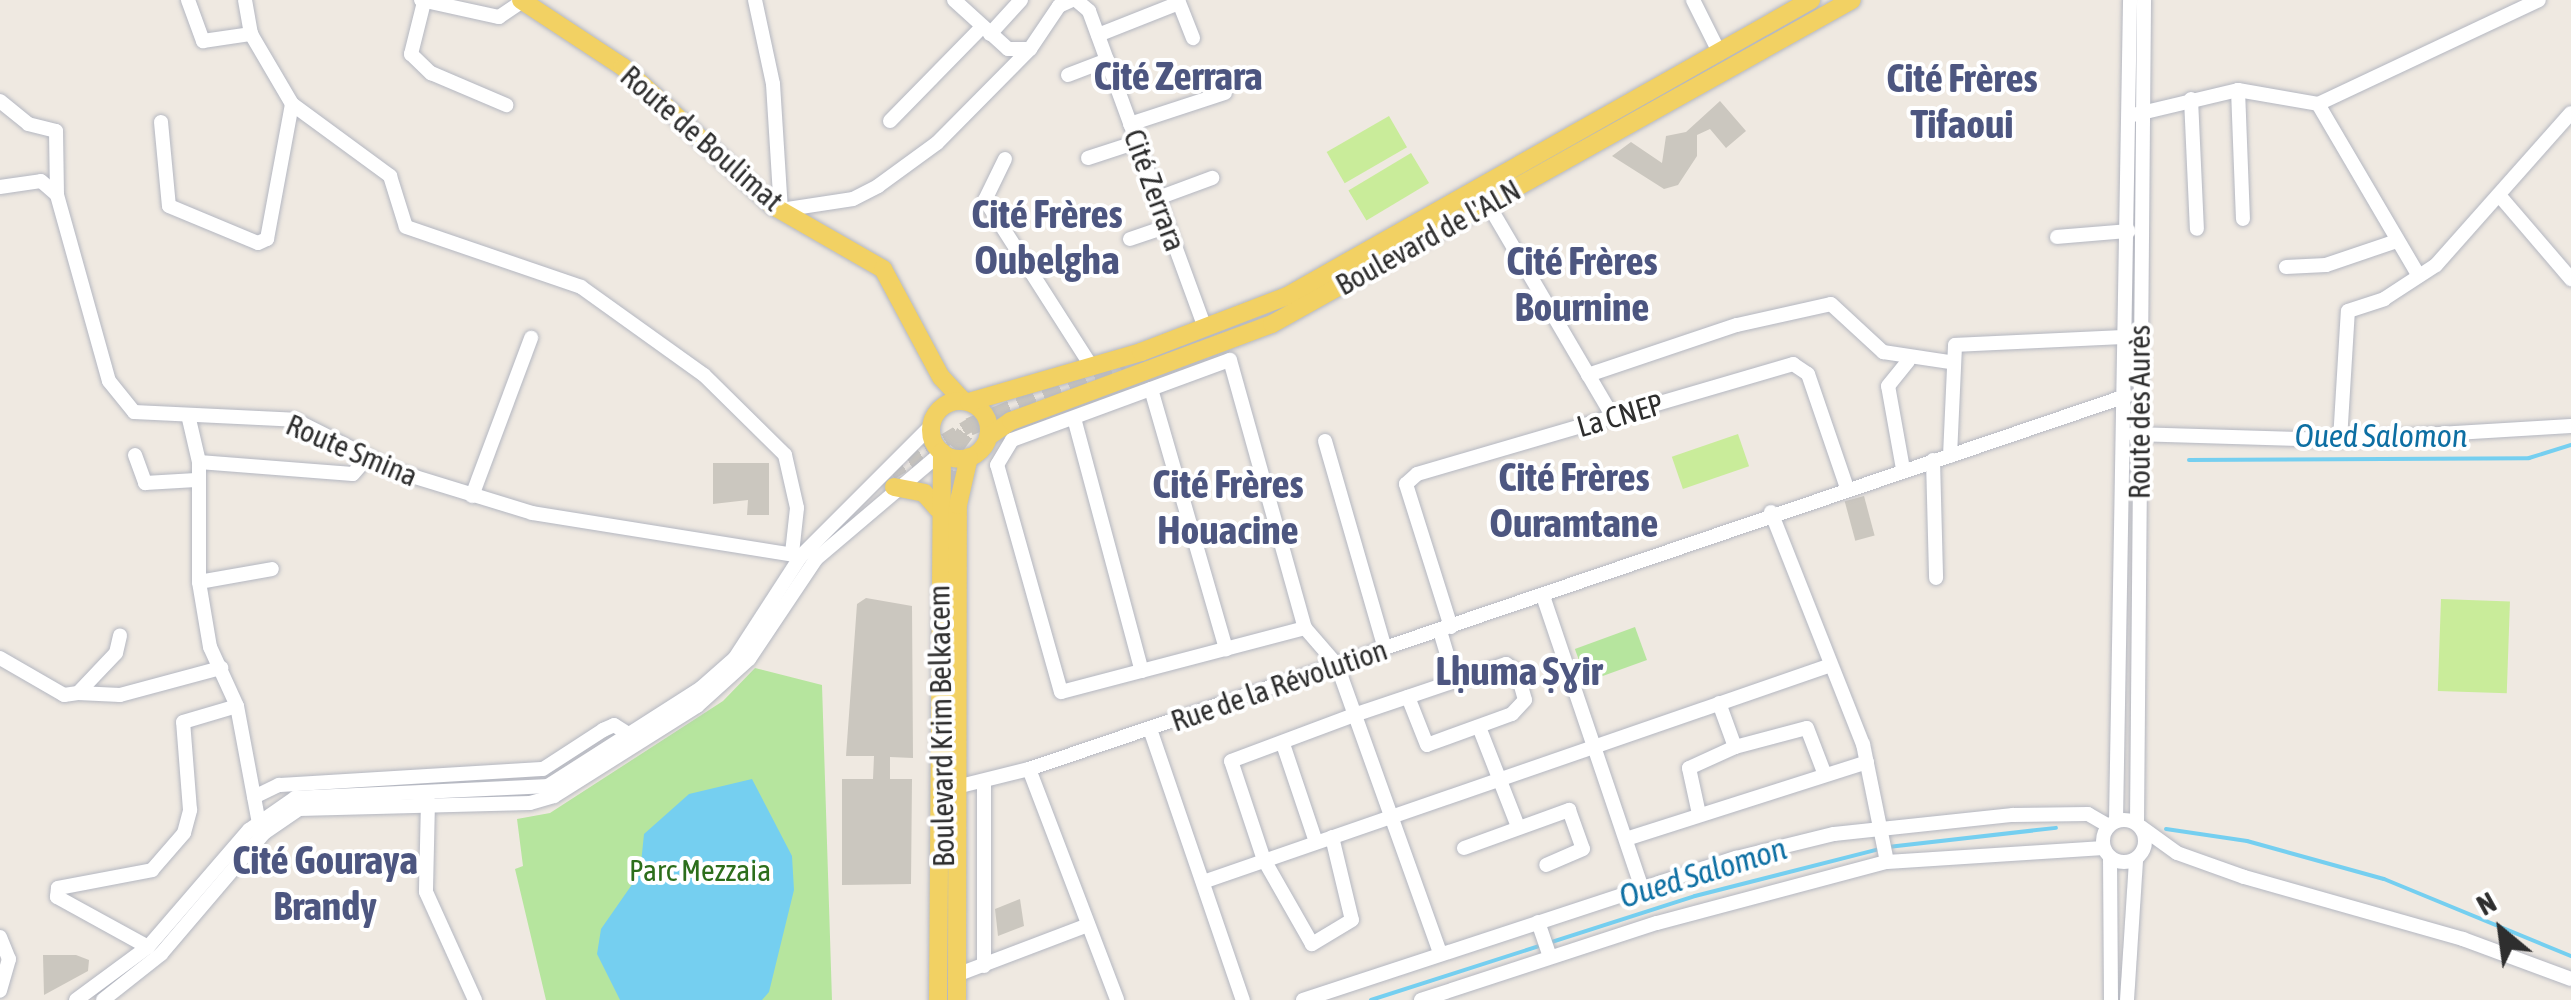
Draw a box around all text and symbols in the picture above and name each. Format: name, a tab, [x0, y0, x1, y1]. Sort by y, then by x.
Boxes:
district label: Cité Zerrara	[1093, 52, 1263, 100]
district label: Cité Frères Tifaoui	[1886, 54, 2038, 148]
street label: Route de Boulimat	[613, 58, 791, 218]
street label: Cité Zerrara	[1116, 124, 1194, 256]
street label: Boulevard de l'ALN	[1329, 171, 1527, 303]
district label: Cité Frères Oubelgha	[971, 190, 1123, 284]
district label: Cité Frères Bournine	[1506, 237, 1658, 331]
street label: Route des Aurès	[2121, 325, 2157, 499]
street label: La CNEP	[1573, 386, 1667, 444]
street label: Route Smina	[281, 406, 423, 494]
water label: Oued Salomon	[2295, 417, 2467, 455]
district label: Cité Frères Ouramtane	[1490, 453, 1658, 547]
district label: Cité Frères Houacine	[1152, 460, 1304, 554]
street label: Boulevard Krim Belkacem	[921, 585, 961, 867]
street label: Rue de la Révolution	[1166, 631, 1392, 739]
district label: Lḥuma Ṣɣir	[1435, 647, 1603, 695]
water label: Oued Salomon	[1615, 829, 1791, 917]
district label: Cité Gouraya Brandy	[232, 836, 418, 930]
park label: Parc Mezzaia	[629, 852, 771, 888]
north arrow	[2451, 880, 2551, 980]
text: N	[2471, 886, 2501, 922]

